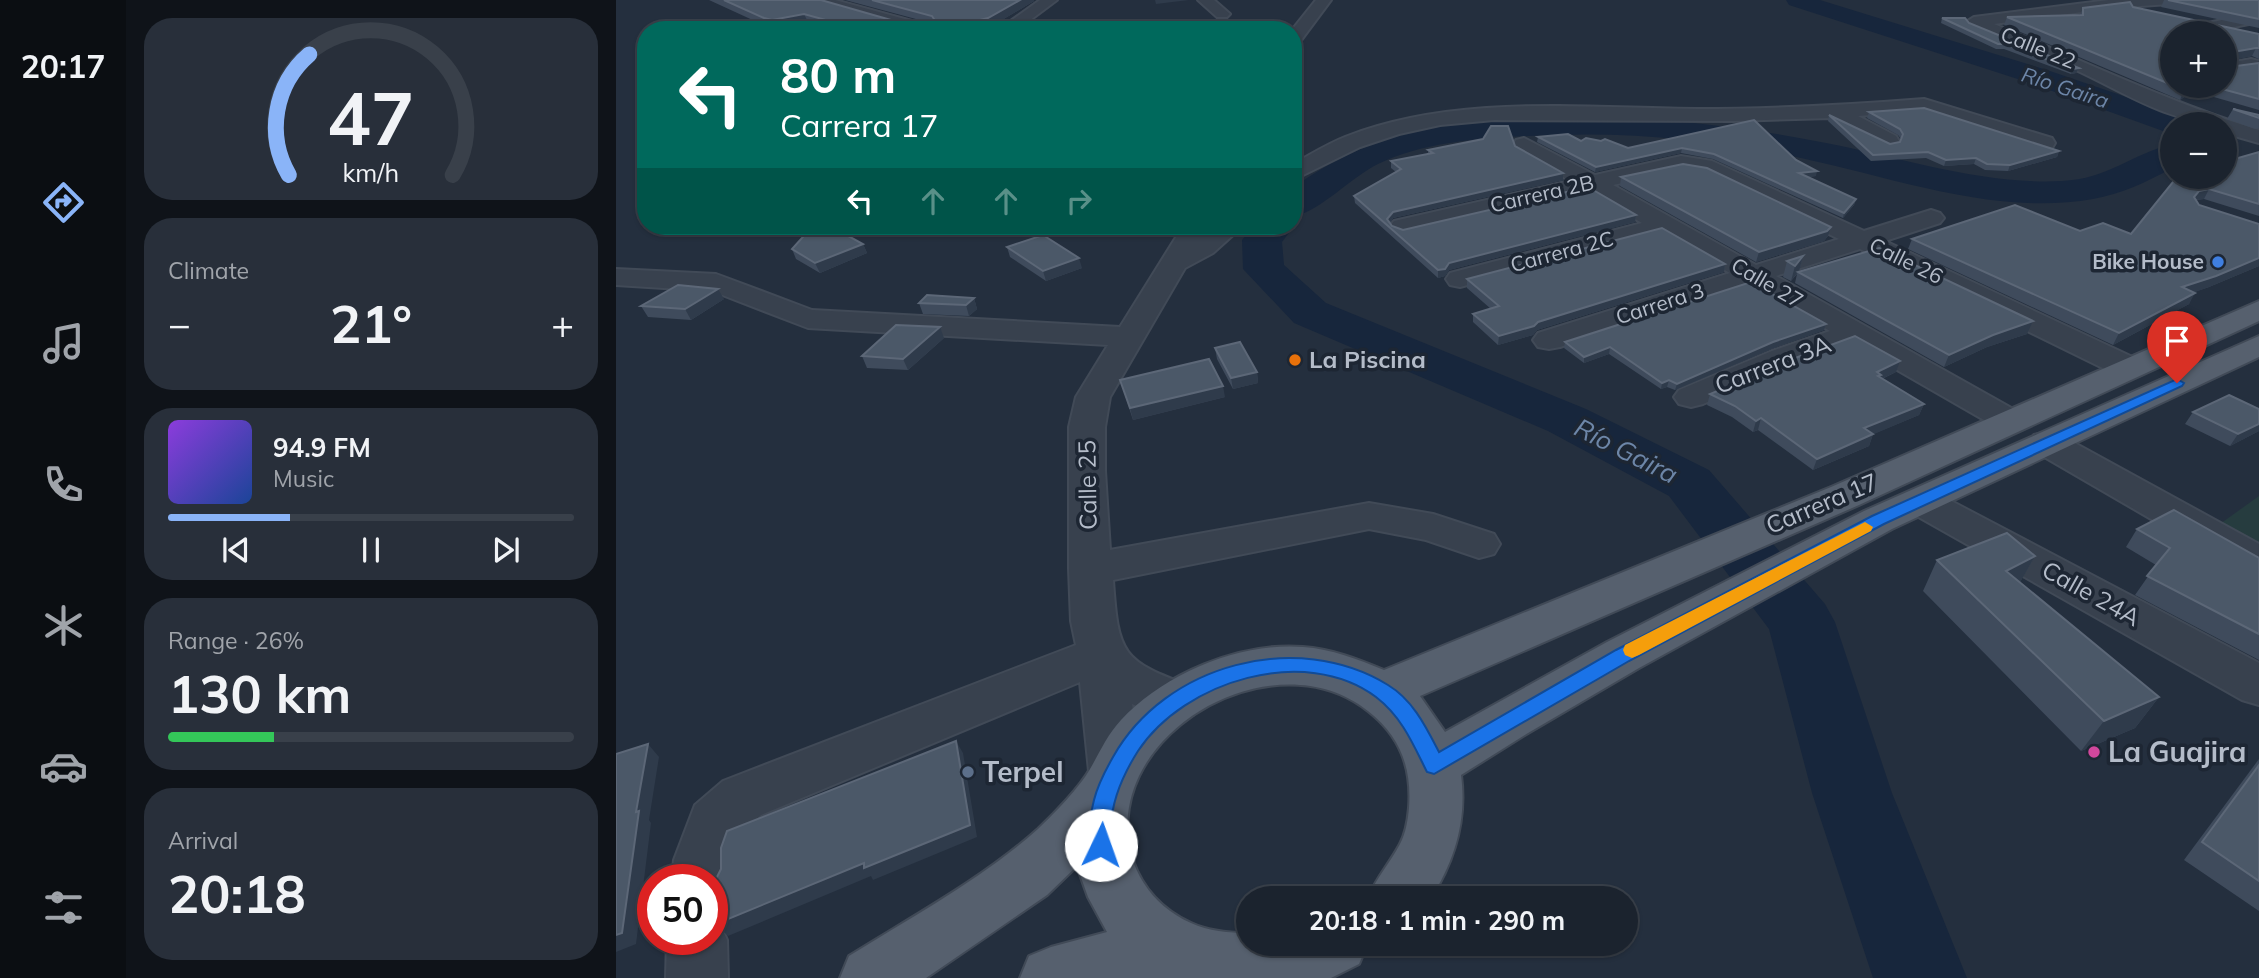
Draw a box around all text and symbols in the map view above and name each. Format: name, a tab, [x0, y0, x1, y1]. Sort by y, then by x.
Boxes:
street label: Calle 22	[1997, 20, 2080, 74]
map controls	[2160, 21, 2237, 189]
button: +	[2160, 21, 2237, 98]
text: 80 m	[780, 44, 896, 105]
text: 20:17	[21, 46, 105, 86]
icon: left	[665, 49, 756, 140]
water label: Río Gaira	[2018, 61, 2112, 113]
text: 47	[327, 72, 415, 163]
text: Carrera 17	[780, 105, 938, 145]
button: −	[2160, 112, 2237, 189]
text: km/h	[343, 157, 399, 188]
street label: Carrera 2B	[1487, 168, 1596, 218]
icon: directions	[39, 178, 88, 227]
icon: left	[841, 182, 879, 220]
icon: ahead	[914, 182, 952, 220]
icon: ahead	[987, 182, 1025, 220]
icon: right	[1060, 182, 1098, 220]
street label: Carrera 2C	[1507, 225, 1616, 277]
street label: Calle 26	[1865, 231, 1948, 289]
place label: Bike House	[2092, 248, 2204, 274]
street label: Calle 27	[1727, 251, 1808, 313]
marker: Bike House	[2210, 254, 2226, 270]
text: Climate	[168, 256, 249, 285]
street label: Carrera 3	[1612, 277, 1707, 330]
text: 21°	[330, 291, 412, 356]
text: −	[168, 300, 191, 348]
text: +	[551, 300, 574, 348]
pin	[2147, 311, 2207, 383]
icon: music	[39, 319, 88, 368]
icon: arrive	[2158, 322, 2196, 360]
street label: Carrera 3A	[1710, 328, 1835, 400]
place label: La Piscina	[1309, 344, 1426, 374]
marker: La Piscina	[1287, 352, 1303, 368]
water label: Río Gaira	[1569, 411, 1683, 491]
text: 94.9 FM	[273, 431, 371, 464]
street label: Calle 25	[1071, 440, 1103, 530]
icon: phone	[39, 460, 88, 509]
text: Music	[273, 464, 334, 493]
street label: Carrera 17	[1761, 466, 1882, 540]
icon: previous	[217, 531, 255, 569]
icon: pause	[352, 531, 390, 569]
icon: next	[487, 531, 525, 569]
street label: Calle 24A	[2037, 554, 2146, 633]
icon: climate	[39, 601, 88, 650]
text: Range · 26%	[168, 626, 304, 655]
text: 130 km	[168, 661, 351, 726]
place label: La Guajira	[2108, 734, 2246, 769]
icon: car	[39, 742, 88, 791]
marker: La Guajira	[2086, 744, 2102, 760]
place label: Terpel	[982, 754, 1064, 789]
marker: Terpel	[960, 764, 976, 780]
position arrow	[1064, 808, 1138, 882]
text: Arrival	[168, 826, 238, 855]
text: 20:18	[168, 861, 306, 926]
speed limit sign: 50	[637, 864, 728, 955]
icon: filters	[39, 883, 88, 932]
text: 20:18 · 1 min · 290 m	[1309, 904, 1565, 937]

